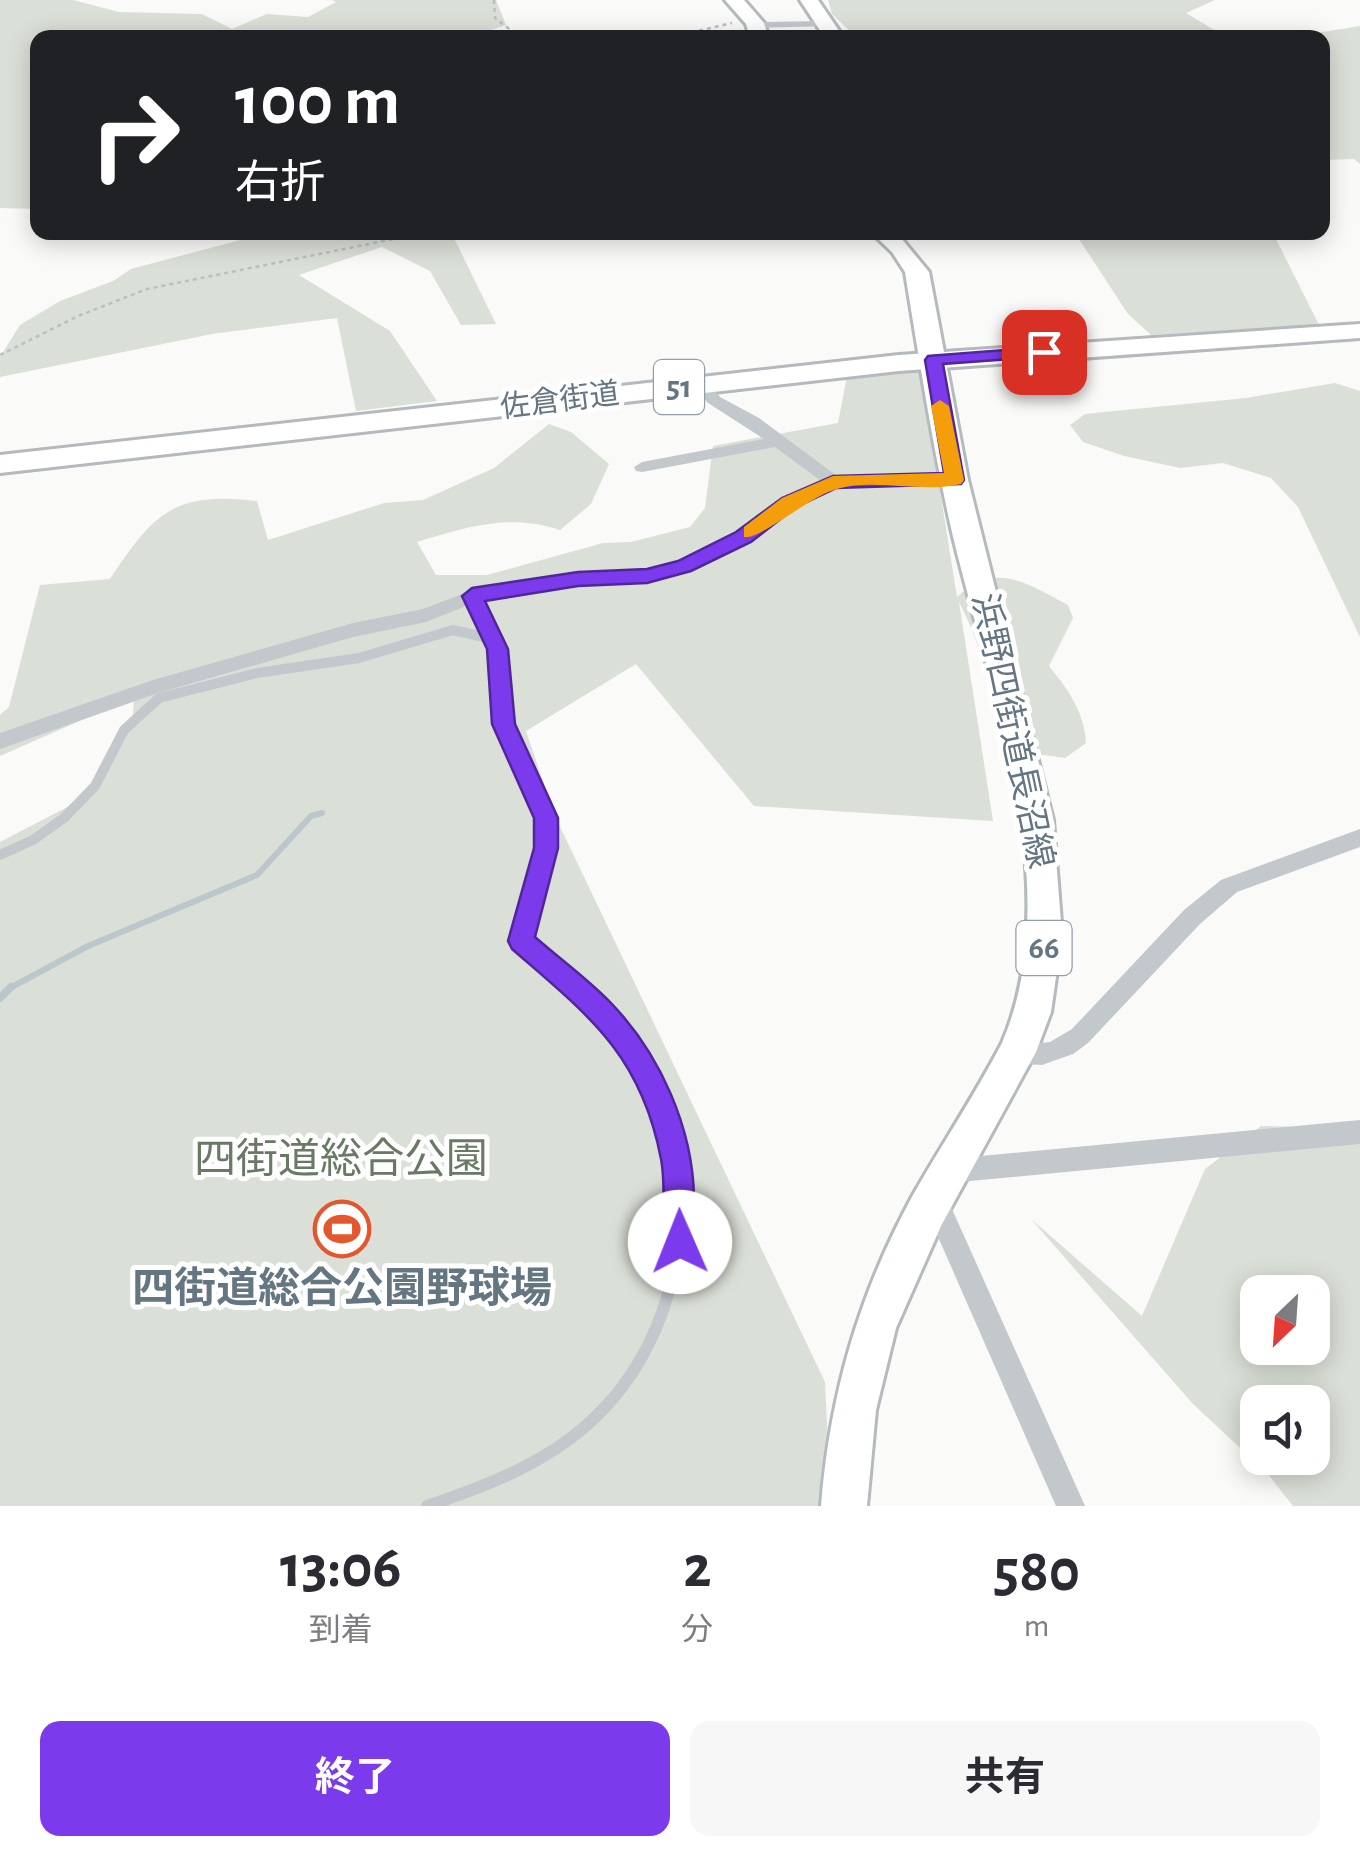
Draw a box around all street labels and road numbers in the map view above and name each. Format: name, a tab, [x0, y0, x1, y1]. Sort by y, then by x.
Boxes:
road number: 51	[654, 360, 704, 414]
street label: 佐倉街道	[498, 377, 621, 423]
street label: 浜野四街道長沼線	[966, 590, 1060, 872]
road number: 66	[1016, 921, 1072, 975]

